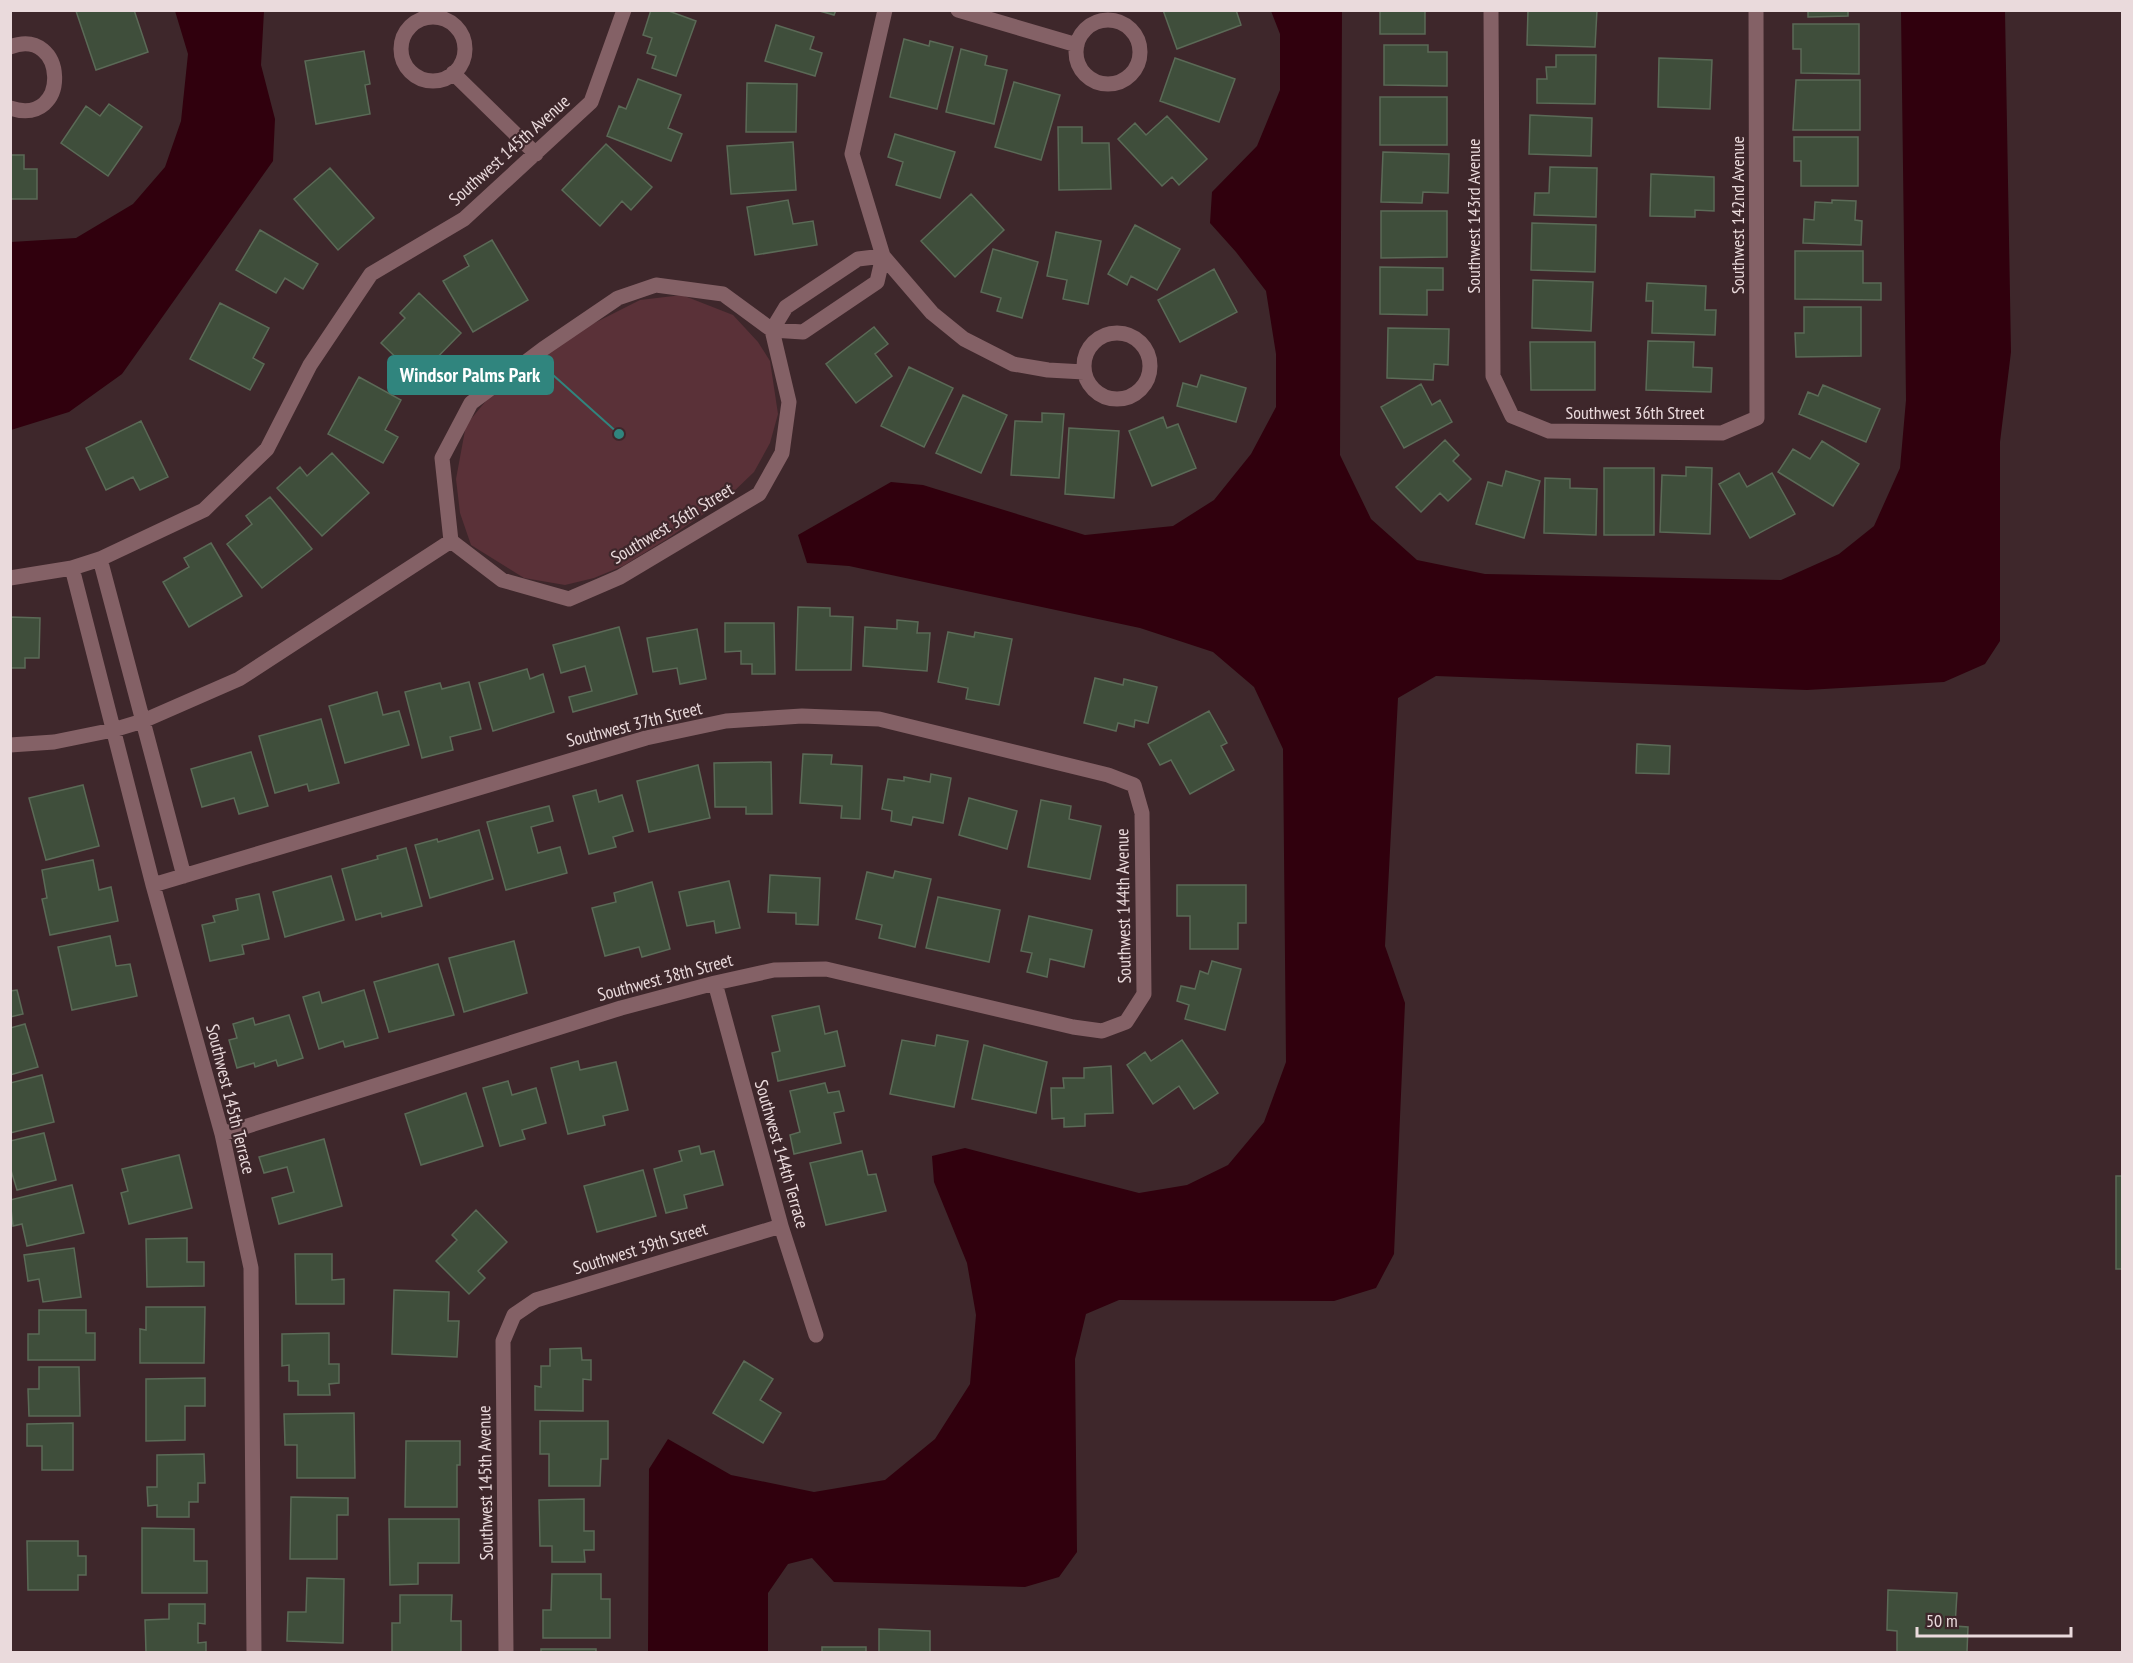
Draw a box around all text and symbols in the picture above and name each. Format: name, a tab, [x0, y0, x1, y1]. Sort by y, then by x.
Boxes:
street label: Southwest 145th Avenue	[444, 90, 574, 210]
street label: Southwest 142nd Avenue	[1726, 136, 1749, 294]
street label: Southwest 143rd Avenue	[1462, 139, 1485, 293]
callout: Windsor Palms Park	[388, 356, 553, 394]
text: Windsor Palms Park	[399, 362, 541, 388]
street label: Southwest 36th Street	[1565, 401, 1705, 424]
street label: Southwest 36th Street	[606, 477, 738, 569]
street label: Southwest 37th Street	[564, 696, 704, 752]
street label: Southwest 144th Avenue	[1110, 828, 1136, 984]
street label: Southwest 38th Street	[595, 948, 735, 1006]
street label: Southwest 145th Terrace	[201, 1022, 261, 1176]
street label: Southwest 144th Terrace	[750, 1077, 814, 1231]
street label: Southwest 39th Street	[570, 1217, 710, 1279]
street label: Southwest 145th Avenue	[472, 1405, 498, 1561]
scale bar	[1917, 1600, 2072, 1638]
text: 50 m	[1926, 1609, 1958, 1632]

